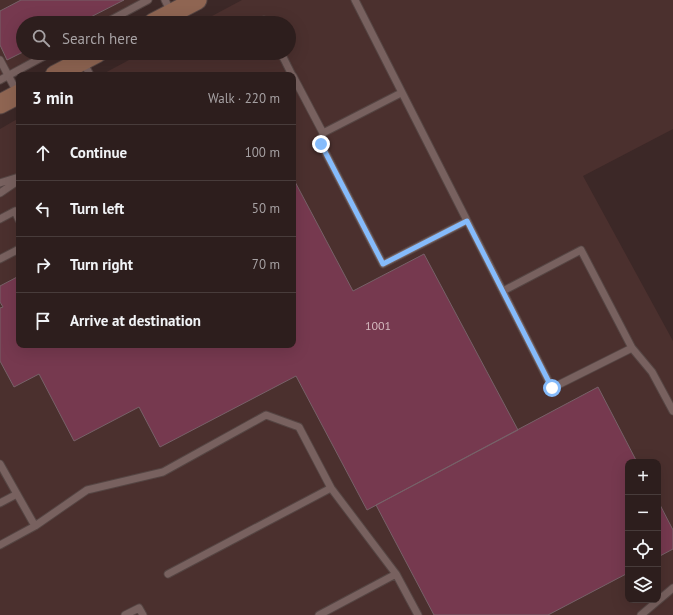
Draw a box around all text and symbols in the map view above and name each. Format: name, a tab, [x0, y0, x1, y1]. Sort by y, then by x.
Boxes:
search box	[16, 16, 296, 60]
icon: search	[30, 27, 52, 49]
text: Search here	[62, 29, 138, 48]
text: 3 min	[32, 87, 73, 109]
text: Walk · 220 m	[208, 90, 280, 107]
route end	[312, 135, 330, 153]
icon: ahead	[32, 142, 54, 164]
text: Continue	[70, 143, 127, 162]
text: 100 m	[245, 144, 280, 161]
icon: left	[32, 198, 54, 220]
text: Turn left	[70, 199, 124, 218]
text: 50 m	[252, 200, 280, 217]
icon: right	[32, 254, 54, 276]
text: Turn right	[70, 255, 133, 274]
text: 70 m	[252, 256, 280, 273]
icon: arrive	[32, 310, 54, 332]
text: Arrive at destination	[70, 311, 201, 330]
house number: 1001	[365, 318, 391, 333]
route start	[543, 379, 561, 397]
map controls	[625, 459, 661, 603]
button: +	[625, 459, 661, 495]
button: −	[625, 495, 661, 531]
button: locate	[625, 531, 661, 567]
button: layers	[625, 567, 661, 603]

